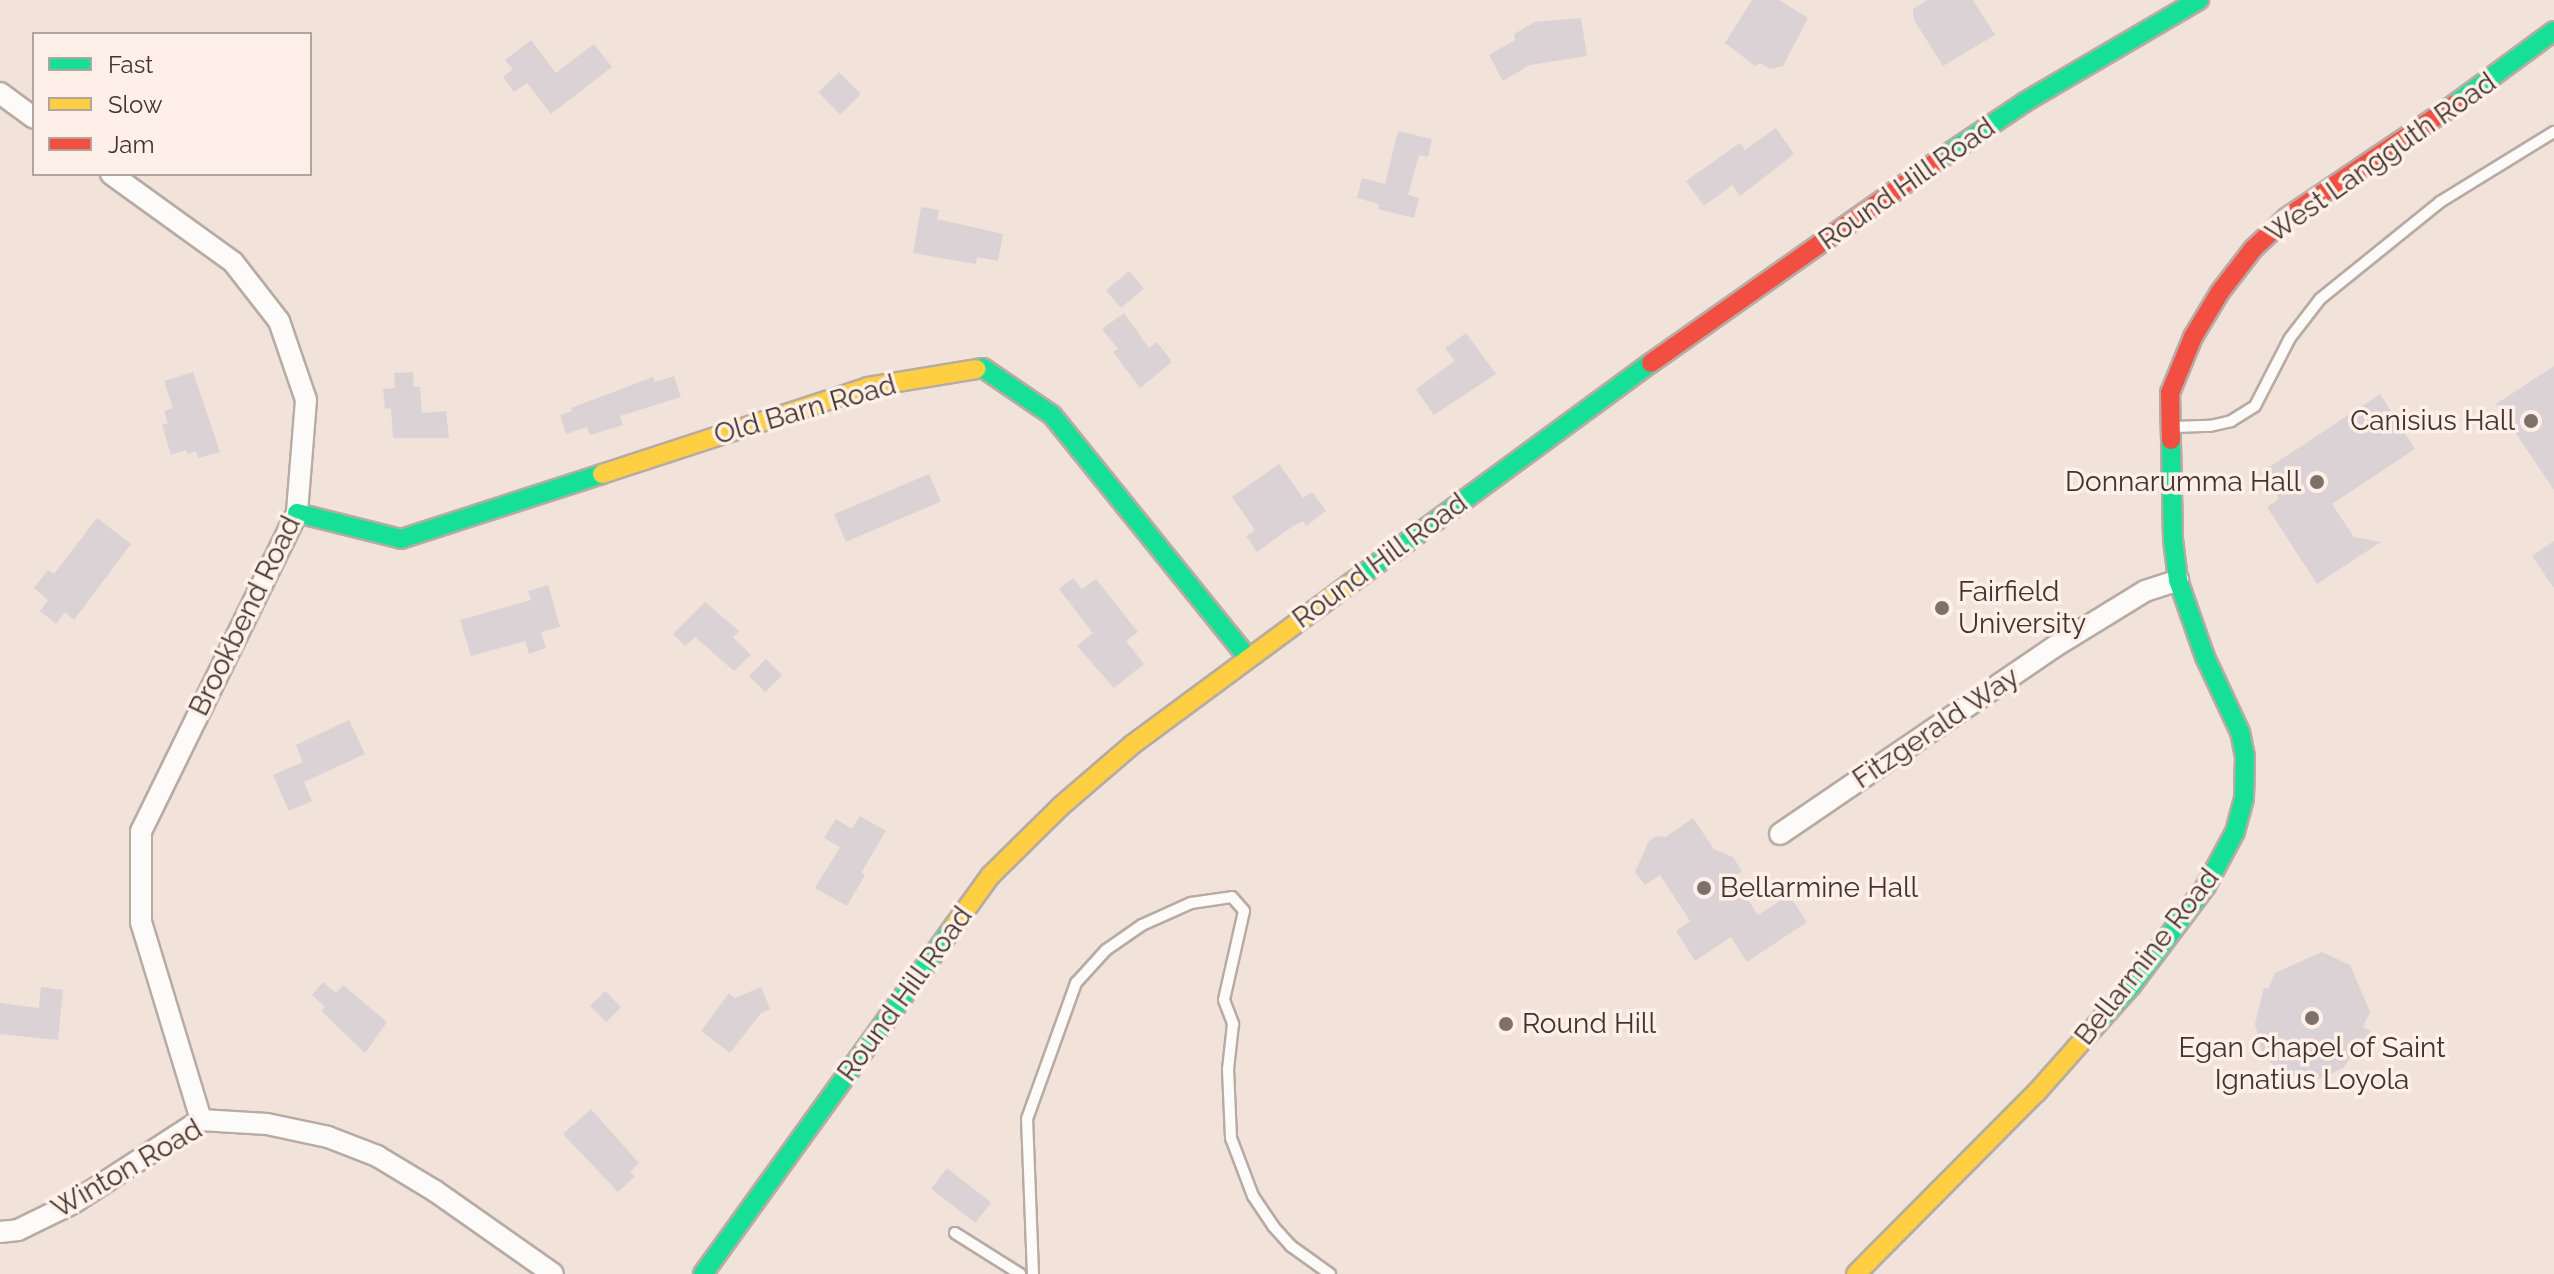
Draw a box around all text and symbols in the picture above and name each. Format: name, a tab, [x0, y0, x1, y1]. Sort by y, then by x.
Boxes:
legend	[32, 32, 312, 176]
text: Fast	[108, 50, 153, 79]
street label: West Langguth Road	[2260, 66, 2502, 250]
text: Slow	[108, 90, 162, 119]
street label: Round Hill Road	[1812, 111, 2002, 257]
text: Jam	[108, 130, 154, 159]
street label: Old Barn Road	[710, 368, 900, 452]
place label: Canisius Hall	[2350, 404, 2515, 438]
marker: Canisius Hall	[2522, 412, 2540, 430]
place label: Donnarumma Hall	[2065, 465, 2301, 499]
marker: Donnarumma Hall	[2308, 473, 2326, 491]
street label: Round Hill Road	[1286, 486, 1474, 636]
street label: Brookbend Road	[182, 511, 308, 721]
place label: Fairfield University	[1958, 575, 2086, 641]
marker: Fairfield University	[1933, 599, 1951, 617]
street label: Fitzgerald Way	[1846, 660, 2026, 796]
street label: Bellarmine Road	[2068, 862, 2226, 1052]
place label: Bellarmine Hall	[1720, 871, 1918, 905]
marker: Bellarmine Hall	[1695, 879, 1713, 897]
street label: Round Hill Road	[830, 900, 980, 1088]
place label: Round Hill	[1522, 1007, 1656, 1041]
marker: Egan Chapel of Saint Ignatius Loyola	[2303, 1009, 2321, 1027]
marker: Round Hill	[1497, 1015, 1515, 1033]
place label: Egan Chapel of Saint Ignatius Loyola	[2178, 1031, 2446, 1097]
street label: Winton Road	[46, 1112, 208, 1226]

